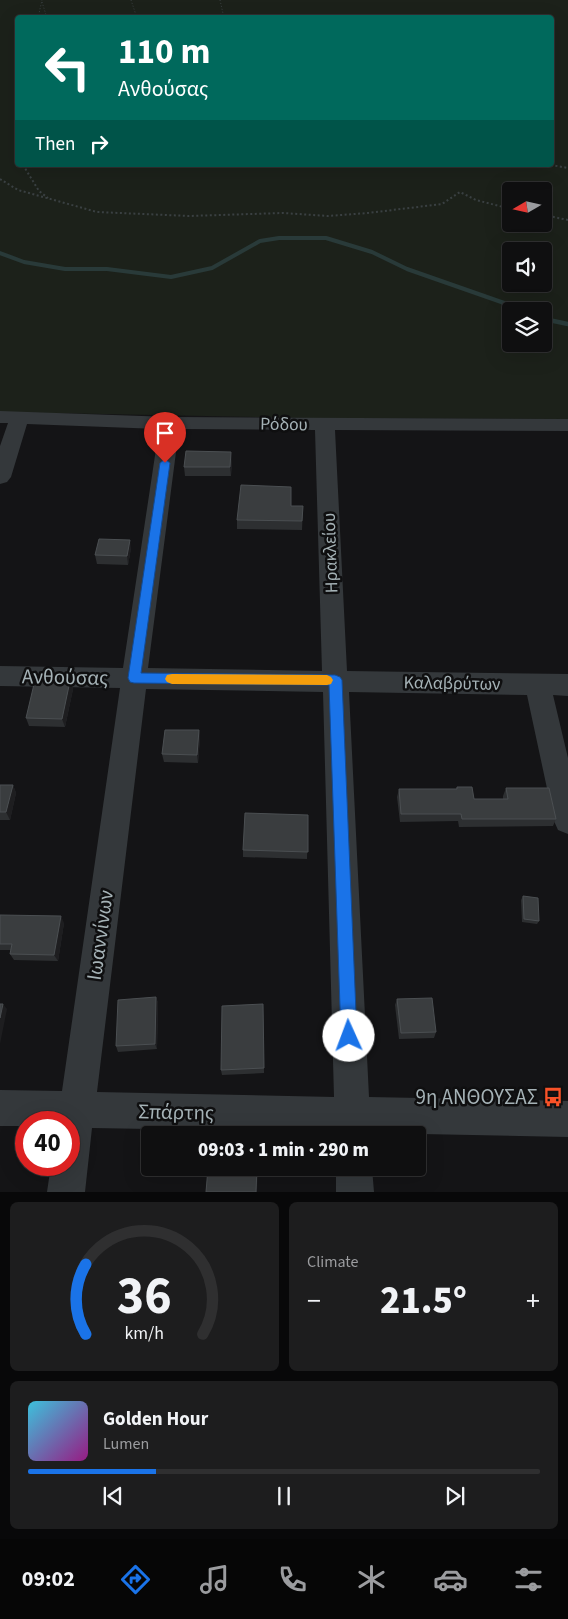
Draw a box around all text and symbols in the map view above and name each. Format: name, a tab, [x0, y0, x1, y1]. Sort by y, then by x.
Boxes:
text: 110 m	[118, 27, 210, 77]
icon: left	[35, 35, 100, 100]
text: Ανθούσας	[118, 73, 209, 105]
icon: right	[85, 130, 113, 158]
text: Then	[35, 131, 75, 158]
north arrow	[502, 182, 552, 232]
map controls	[502, 182, 552, 352]
button: sound	[502, 242, 552, 292]
button: layers	[502, 302, 552, 352]
pin	[144, 412, 186, 463]
street label: Ρόδου	[260, 412, 308, 437]
icon: arrive	[151, 419, 179, 447]
street label: Ηρακλείου	[317, 512, 344, 594]
street label: Ανθούσας	[22, 661, 108, 693]
street label: Καλαβρύτων	[403, 670, 501, 697]
street label: Ιωαννίνων	[79, 888, 121, 982]
position arrow	[322, 1009, 374, 1061]
place label: 9η ΑΝΘΟΥΣΑΣ	[416, 1082, 538, 1112]
bus stop icon: 9η ΑΝΘΟΥΣΑΣ	[542, 1086, 564, 1108]
street label: Σπάρτης	[138, 1096, 214, 1128]
speed limit sign: 40	[15, 1111, 80, 1176]
text: 09:03 · 1 min · 290 m	[198, 1137, 369, 1164]
text: Climate	[307, 1251, 358, 1273]
text: 36	[117, 1260, 172, 1334]
text: 21.5°	[380, 1274, 467, 1328]
text: −	[307, 1281, 321, 1321]
text: +	[526, 1281, 540, 1321]
text: km/h	[125, 1321, 164, 1346]
text: Golden Hour	[103, 1406, 208, 1433]
text: Lumen	[103, 1433, 149, 1455]
icon: previous	[99, 1482, 127, 1510]
icon: pause	[270, 1482, 298, 1510]
icon: next	[441, 1482, 469, 1510]
icon: directions	[118, 1562, 153, 1597]
icon: music	[197, 1562, 232, 1597]
icon: phone	[275, 1562, 310, 1597]
icon: climate	[354, 1562, 389, 1597]
icon: car	[433, 1562, 468, 1597]
icon: filters	[511, 1562, 546, 1597]
text: 09:02	[22, 1563, 75, 1595]

